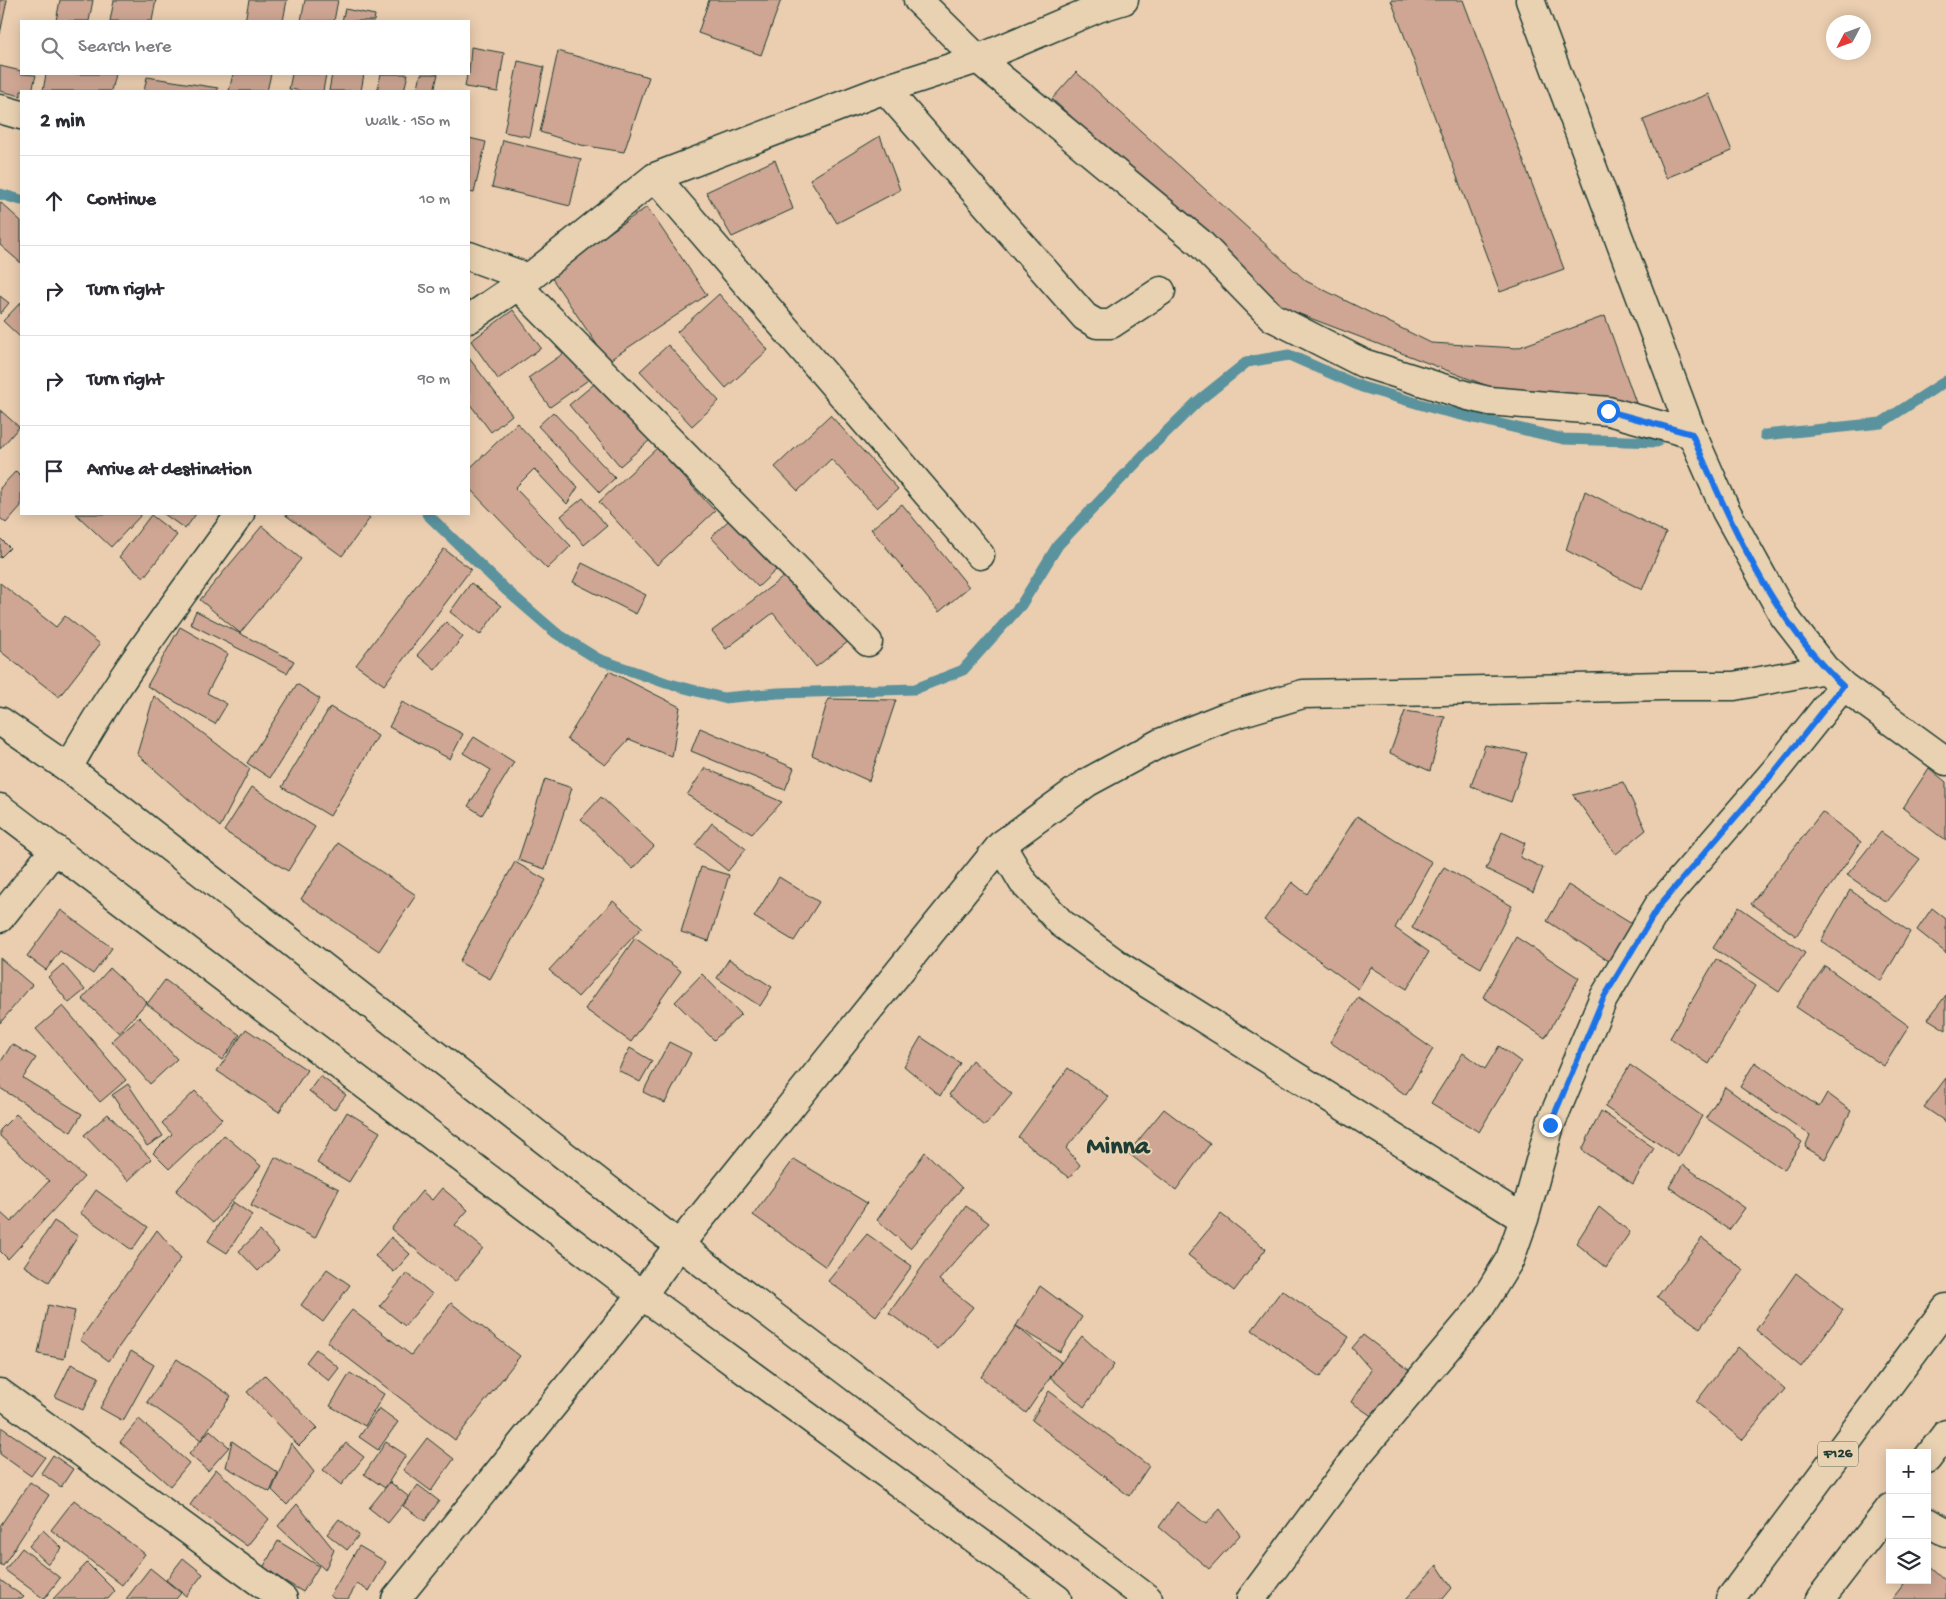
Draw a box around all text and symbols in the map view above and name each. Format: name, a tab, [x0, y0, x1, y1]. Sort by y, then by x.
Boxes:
north arrow	[1826, 15, 1871, 60]
search box	[20, 20, 470, 75]
icon: search	[38, 34, 66, 62]
text: Search here	[78, 36, 172, 59]
text: 2 min	[40, 110, 85, 135]
text: Walk · 150 m	[365, 113, 450, 132]
icon: ahead	[40, 187, 68, 215]
text: Continue	[87, 189, 156, 212]
text: 10 m	[419, 191, 450, 210]
icon: right	[40, 277, 68, 305]
text: Turn right	[87, 279, 163, 302]
text: 50 m	[417, 281, 450, 300]
icon: right	[40, 367, 68, 395]
text: Turn right	[87, 369, 163, 392]
text: 90 m	[418, 371, 450, 390]
route start	[1597, 400, 1620, 423]
icon: arrive	[40, 457, 68, 485]
text: Arrive at destination	[87, 459, 251, 482]
route end	[1539, 1114, 1562, 1137]
district label: Minna	[1087, 1133, 1151, 1164]
road number: F126	[1818, 1442, 1858, 1466]
map controls	[1886, 1449, 1931, 1584]
button: +	[1886, 1449, 1931, 1494]
button: −	[1886, 1494, 1931, 1539]
button: layers	[1886, 1539, 1931, 1584]

